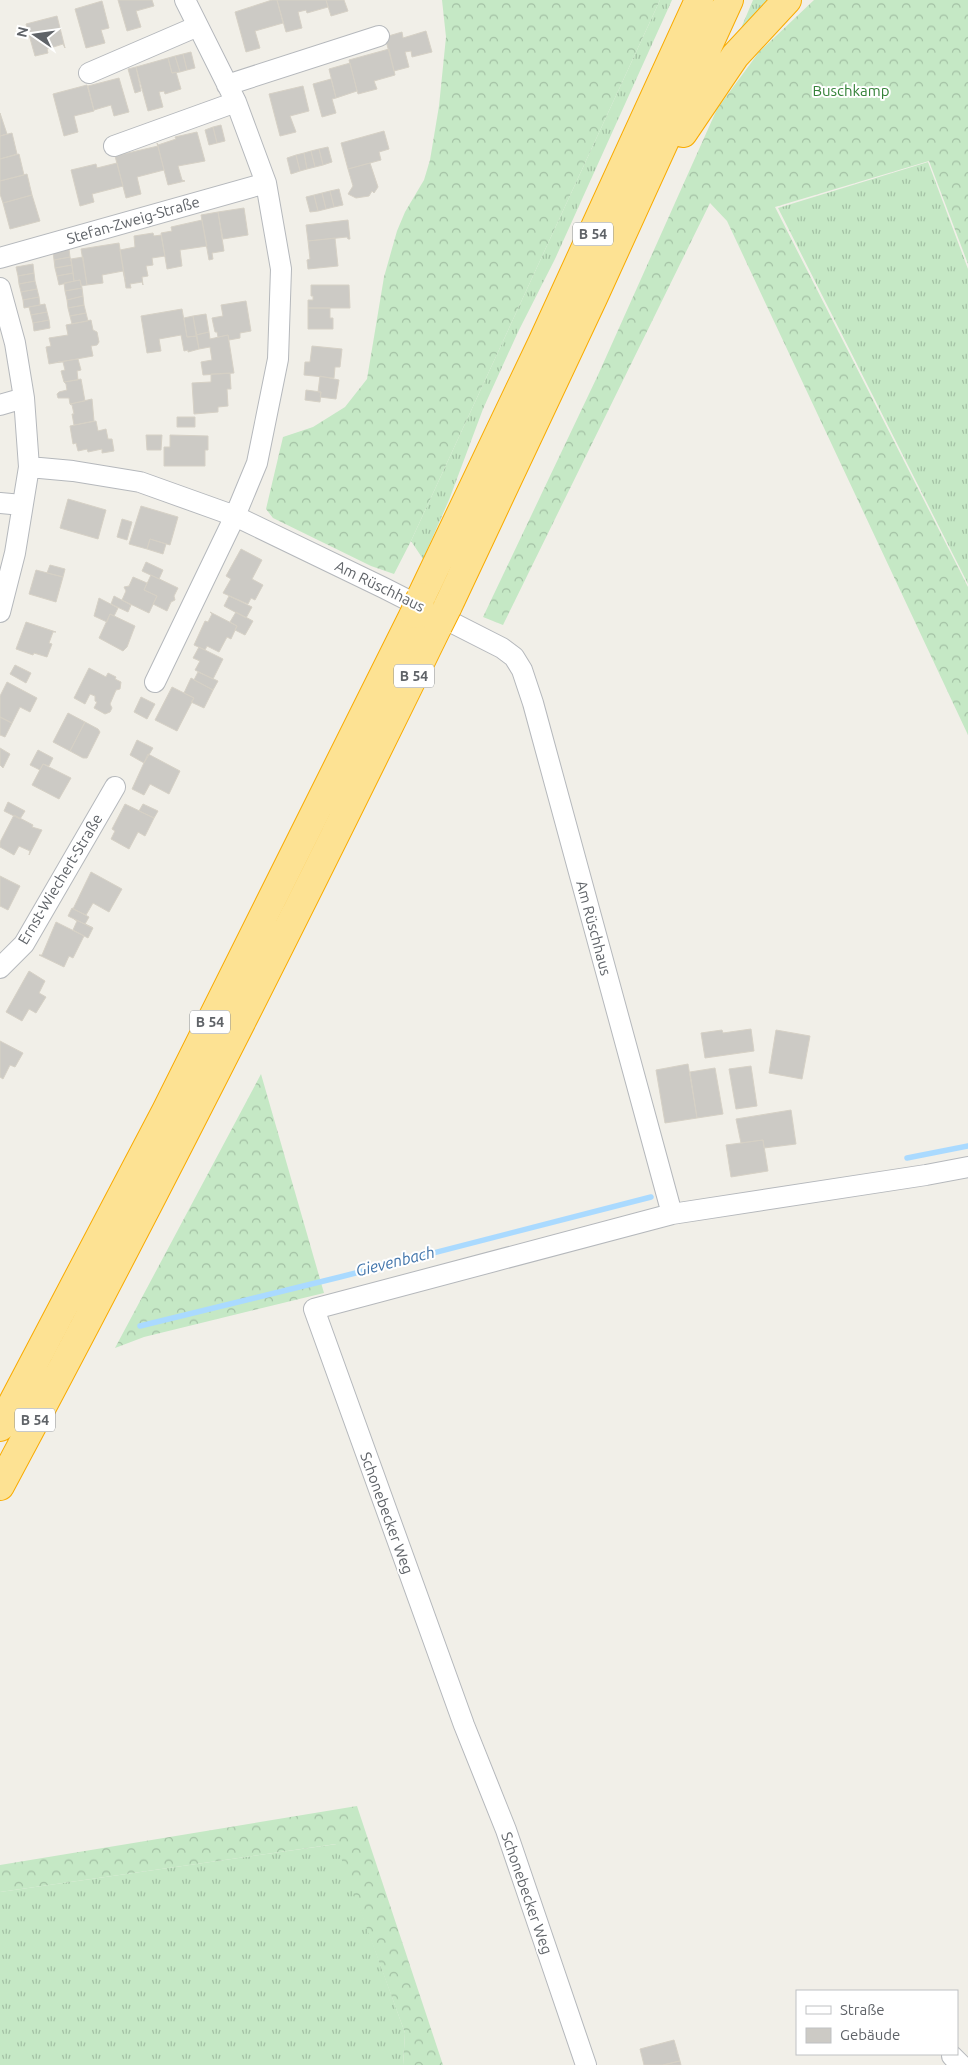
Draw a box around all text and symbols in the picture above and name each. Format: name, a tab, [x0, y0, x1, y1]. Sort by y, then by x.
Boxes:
north arrow	[10, 10, 60, 60]
text: N	[13, 25, 31, 39]
park label: Buschkamp	[812, 82, 890, 99]
street label: Stefan-Zweig-Straße	[65, 193, 201, 247]
road number: B 54	[573, 222, 613, 245]
street label: Am Rüschhaus	[332, 557, 428, 615]
road number: B 54	[394, 664, 434, 688]
street label: Ernst-Wiechert-Straße	[14, 811, 106, 947]
street label: Am Rüschhaus	[573, 879, 615, 977]
road number: B 54	[190, 1010, 230, 1034]
water label: Gievenbach	[354, 1242, 436, 1280]
road number: B 54	[15, 1408, 55, 1432]
street label: Schonebecker Weg	[357, 1450, 417, 1576]
street label: Schonebecker Weg	[498, 1830, 556, 1956]
legend	[796, 1990, 958, 2055]
text: Straße	[840, 2001, 884, 2018]
text: Gebäude	[840, 2026, 900, 2043]

